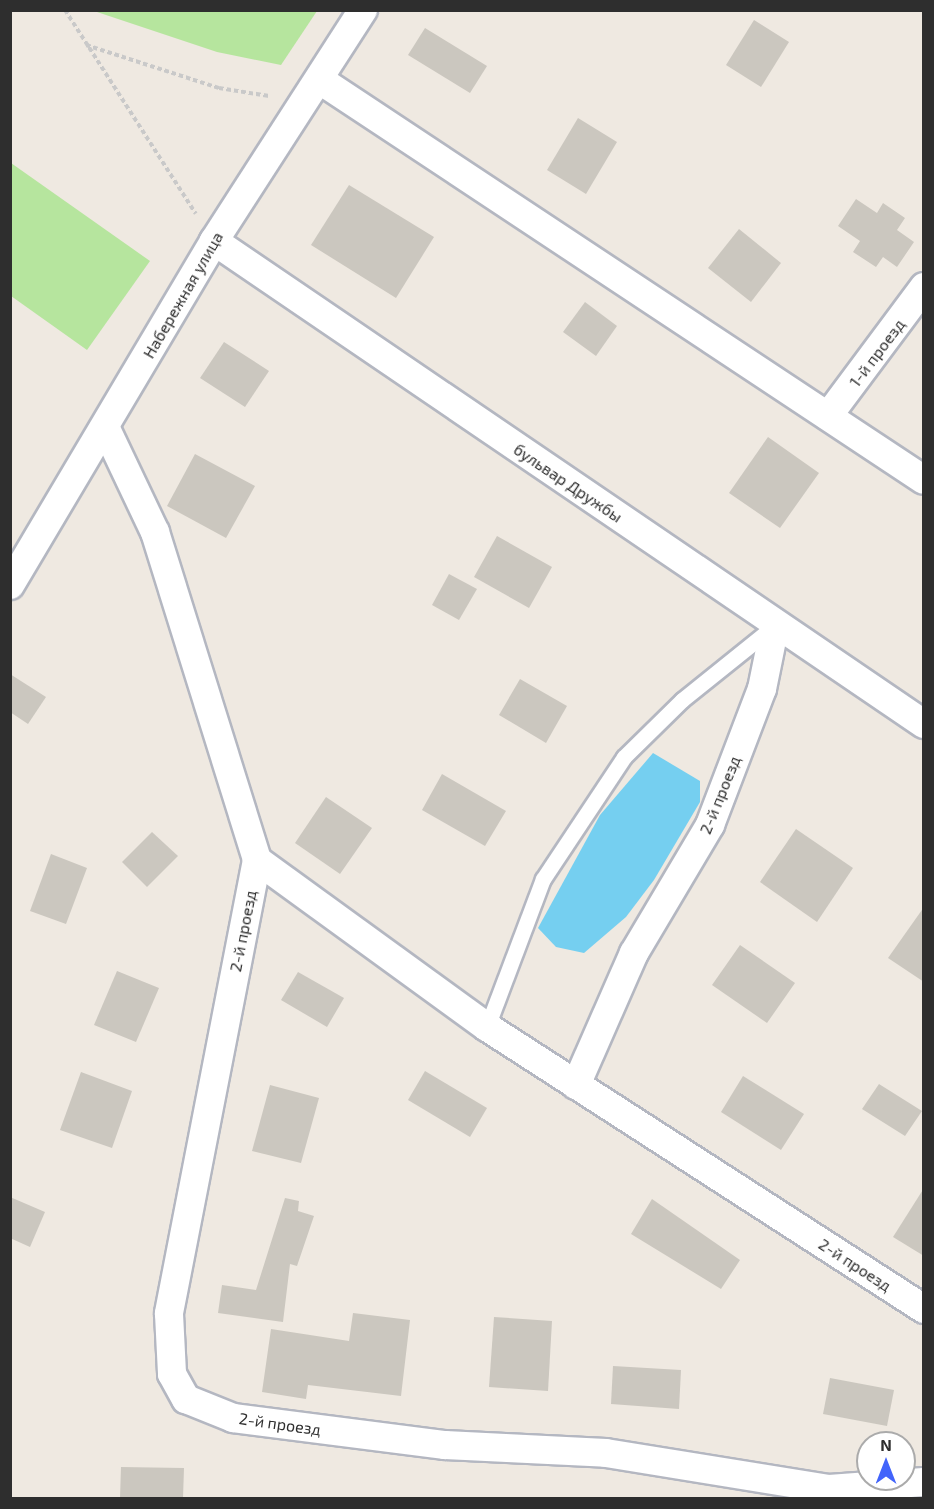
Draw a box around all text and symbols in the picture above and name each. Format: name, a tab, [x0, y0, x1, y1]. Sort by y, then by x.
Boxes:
street label: Набережная улица	[139, 228, 227, 362]
street label: 1-й проезд	[845, 315, 909, 391]
street label: бульвар Дружбы	[510, 440, 626, 526]
street label: 2-й проезд	[696, 753, 744, 837]
street label: 2-й проезд	[226, 889, 260, 973]
street label: 2-й проезд	[815, 1234, 895, 1296]
street label: 2-й проезд	[238, 1409, 322, 1439]
north arrow	[856, 1431, 916, 1491]
text: N	[880, 1435, 892, 1454]

